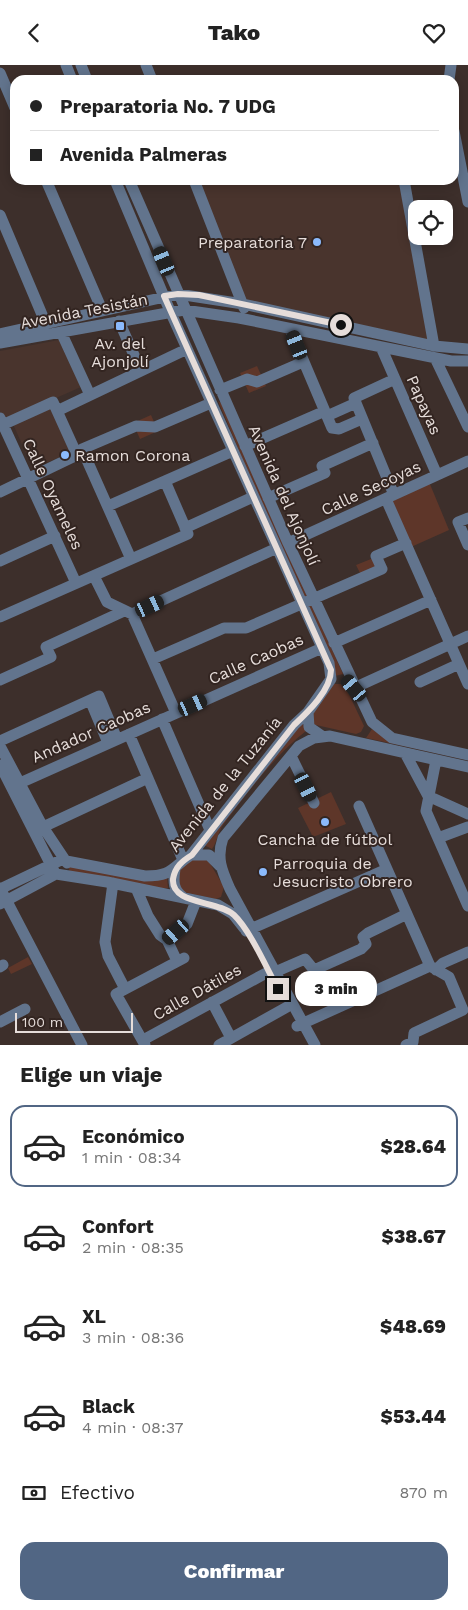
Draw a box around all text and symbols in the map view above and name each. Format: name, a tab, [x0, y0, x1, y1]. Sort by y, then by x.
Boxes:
icon: back	[20, 19, 48, 47]
icon: heart	[420, 19, 448, 47]
text: Tako	[208, 20, 260, 45]
text: Preparatoria No. 7 UDG	[60, 95, 276, 118]
text: Avenida Palmeras	[60, 143, 227, 166]
map controls	[408, 200, 453, 245]
button: locate	[408, 200, 453, 245]
place label: Preparatoria 7	[198, 233, 307, 252]
marker: Preparatoria 7	[311, 236, 323, 248]
car	[151, 244, 176, 278]
street label: Avenida Tesistán	[19, 289, 149, 333]
route start	[330, 314, 352, 336]
marker: Av. del Ajonjolí	[114, 320, 126, 332]
car	[284, 328, 309, 362]
place label: Av. del Ajonjolí	[91, 334, 149, 371]
street label: Papayas	[403, 372, 445, 438]
street label: Avenida del Ajonjolí	[244, 422, 324, 568]
street label: Calle Oyameles	[19, 435, 87, 553]
place label: Ramon Corona	[75, 446, 190, 465]
marker: Ramon Corona	[59, 449, 71, 461]
street label: Calle Secoyas	[318, 457, 424, 519]
car	[133, 593, 166, 619]
street label: Calle Caobas	[206, 630, 306, 688]
car	[338, 672, 369, 704]
car	[176, 692, 209, 718]
street label: Andador Caobas	[29, 697, 153, 767]
street label: Avenida de la Tuzanía	[165, 713, 285, 855]
car	[292, 770, 319, 804]
marker: Cancha de fútbol	[319, 816, 331, 828]
place label: Cancha de fútbol	[258, 830, 392, 849]
place label: Parroquia de Jesucristo Obrero	[273, 854, 413, 891]
marker: Parroquia de Jesucristo Obrero	[257, 866, 269, 878]
car	[159, 916, 192, 948]
street label: Calle Dátiles	[149, 960, 245, 1024]
callout: 3 min	[296, 971, 378, 1007]
route end	[267, 978, 289, 1000]
text: 3 min	[314, 979, 358, 998]
scale bar	[15, 1010, 132, 1033]
text: 100 m	[22, 1014, 63, 1030]
text: Elige un viaje	[20, 1062, 163, 1087]
icon: car	[22, 1124, 67, 1169]
text: Económico	[82, 1125, 185, 1148]
text: $28.64	[380, 1135, 446, 1158]
text: 1 min · 08:34	[82, 1148, 181, 1167]
icon: car	[22, 1214, 67, 1259]
text: Confort	[82, 1215, 153, 1238]
text: $38.67	[382, 1225, 446, 1248]
text: 2 min · 08:35	[82, 1238, 184, 1257]
icon: car	[22, 1304, 67, 1349]
text: XL	[82, 1305, 106, 1328]
text: $48.69	[380, 1315, 446, 1338]
text: 3 min · 08:36	[82, 1328, 184, 1347]
icon: car	[22, 1394, 67, 1439]
text: Black	[82, 1395, 135, 1418]
text: $53.44	[381, 1405, 446, 1428]
text: 4 min · 08:37	[82, 1418, 183, 1437]
icon: cash	[20, 1479, 48, 1507]
text: Efectivo	[60, 1481, 135, 1504]
text: 870 m	[399, 1483, 448, 1502]
button: Confirmar	[20, 1542, 448, 1600]

